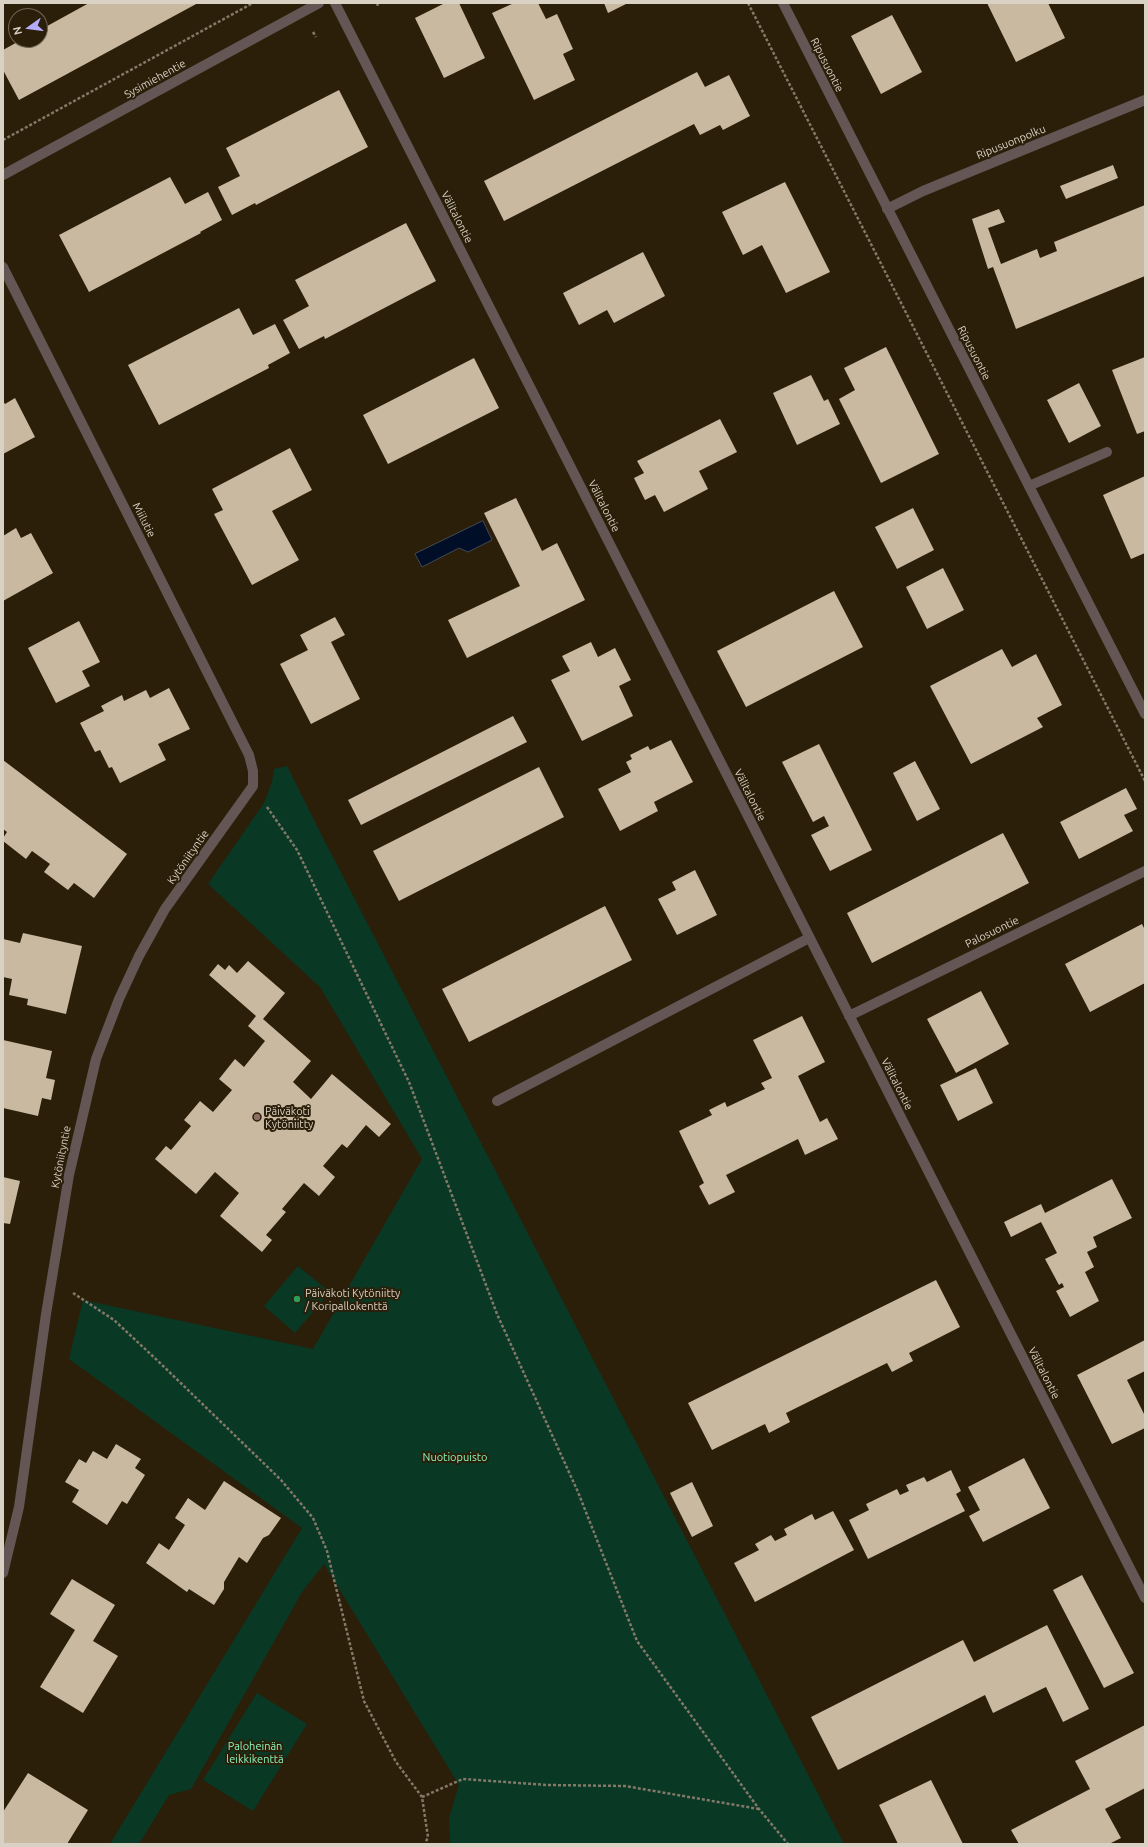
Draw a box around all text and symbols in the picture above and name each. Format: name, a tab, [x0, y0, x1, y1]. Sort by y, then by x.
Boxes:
north arrow	[8, 8, 48, 48]
text: N	[11, 25, 24, 36]
street label: Ripusuontie	[808, 36, 846, 94]
street label: Sysimiehentie	[122, 57, 188, 101]
street label: Ripusuonpolku	[974, 122, 1048, 162]
street label: Välitalontie	[438, 189, 476, 245]
street label: Ripusuontie	[955, 324, 993, 382]
street label: Välitalontie	[585, 478, 623, 534]
street label: Miilutie	[130, 500, 158, 540]
street label: Välitalontie	[731, 767, 769, 823]
street label: Kytöniityntie	[164, 827, 212, 887]
street label: Palosuontie	[963, 913, 1021, 951]
street label: Välitalontie	[878, 1056, 916, 1112]
place label: Päiväkoti Kytöniitty	[265, 1104, 313, 1130]
marker: Päiväkoti Kytöniitty	[252, 1112, 262, 1122]
street label: Kytöniityntie	[48, 1125, 74, 1189]
place label: Päiväkoti Kytöniitty / Koripallokenttä	[305, 1286, 400, 1312]
marker: Päiväkoti Kytöniitty / Koripallokenttä	[292, 1294, 302, 1304]
street label: Välitalontie	[1025, 1345, 1063, 1401]
park label: Nuotiopuisto	[423, 1450, 487, 1464]
park label: Paloheinän leikkikenttä	[226, 1739, 284, 1765]

